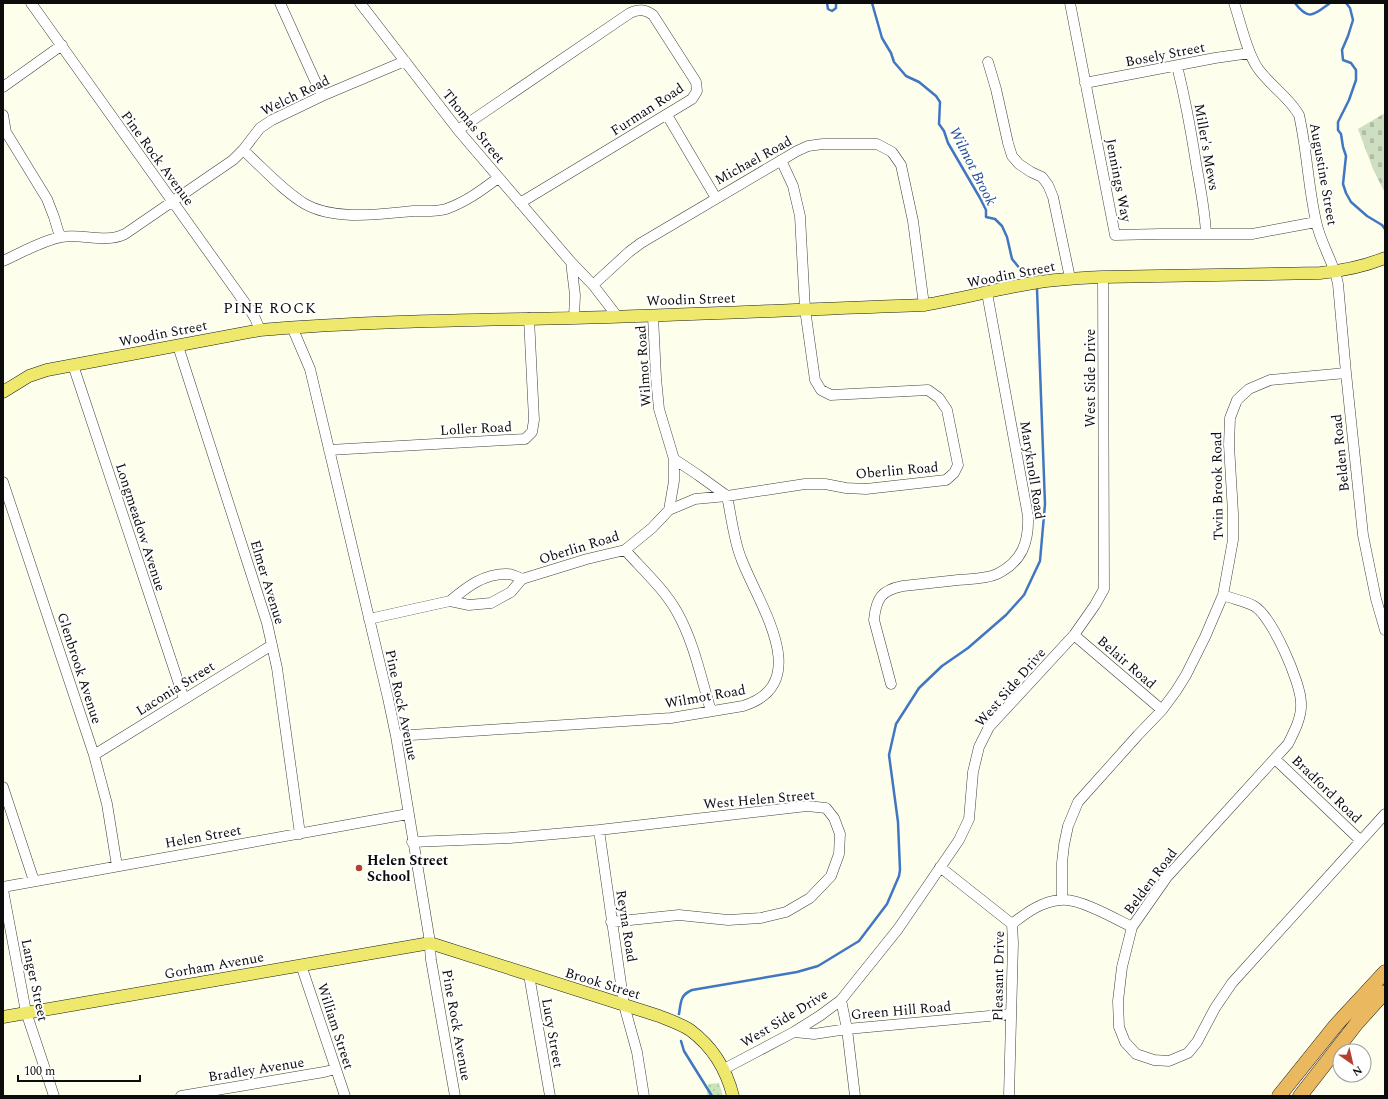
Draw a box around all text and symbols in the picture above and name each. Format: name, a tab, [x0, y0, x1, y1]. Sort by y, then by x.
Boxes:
street label: Bosely Street	[1123, 36, 1207, 73]
street label: Welch Road	[257, 70, 333, 121]
street label: Furman Road	[606, 78, 688, 141]
street label: Thomas Street	[437, 85, 510, 168]
street label: Miller's Mews	[1189, 102, 1225, 192]
street label: Pine Rock Avenue	[116, 106, 199, 210]
street label: Augustine Street	[1304, 121, 1343, 227]
water label: Wilmot Brook	[943, 123, 1002, 210]
street label: Michael Road	[711, 130, 796, 190]
street label: Jennings Way	[1100, 137, 1137, 225]
street label: Woodin Street	[965, 256, 1057, 293]
street label: Woodin Street	[646, 287, 736, 312]
district label: PINE ROCK	[223, 297, 317, 320]
street label: Woodin Street	[117, 315, 209, 352]
street label: Wilmot Road	[630, 324, 657, 407]
street label: West Side Drive	[1080, 328, 1101, 427]
street label: Belden Road	[1326, 413, 1355, 493]
street label: Loller Road	[440, 416, 513, 441]
street label: Maryknoll Road	[1014, 419, 1051, 521]
street label: Twin Brook Road	[1206, 431, 1229, 541]
street label: Oberlin Road	[855, 456, 940, 485]
street label: Longmeadow Avenue	[110, 460, 171, 594]
street label: Oberlin Road	[536, 525, 622, 570]
street label: Elmer Avenue	[245, 537, 290, 627]
street label: Glenbrook Avenue	[52, 610, 107, 727]
street label: Belair Road	[1093, 631, 1161, 694]
street label: West Side Drive	[970, 643, 1051, 732]
street label: Pine Rock Avenue	[380, 648, 424, 763]
street label: Laconia Street	[132, 656, 219, 721]
street label: Wilmot Road	[663, 679, 747, 714]
street label: Bradford Road	[1287, 750, 1367, 828]
street label: West Helen Street	[702, 784, 816, 815]
street label: Helen Street	[163, 819, 243, 854]
street label: Belden Road	[1119, 844, 1182, 919]
place label: Helen Street School	[367, 850, 449, 887]
marker: Helen Street School	[354, 863, 364, 873]
street label: Reyna Road	[610, 889, 643, 964]
street label: Pleasant Drive	[987, 930, 1010, 1021]
street label: Langer Street	[16, 937, 54, 1023]
street label: Gorham Avenue	[163, 946, 266, 985]
street label: Brook Street	[562, 962, 643, 1005]
street label: Pine Rock Avenue	[436, 968, 477, 1083]
street label: William Street	[312, 980, 359, 1072]
street label: West Side Drive	[737, 984, 832, 1053]
street label: Green Hill Road	[850, 996, 952, 1025]
street label: Lucy Street	[536, 997, 569, 1070]
north arrow	[1332, 1043, 1372, 1083]
street label: Bradley Avenue	[207, 1052, 306, 1087]
scale bar	[18, 1057, 140, 1083]
text: N	[1349, 1061, 1366, 1080]
text: 100 m	[24, 1062, 55, 1081]

